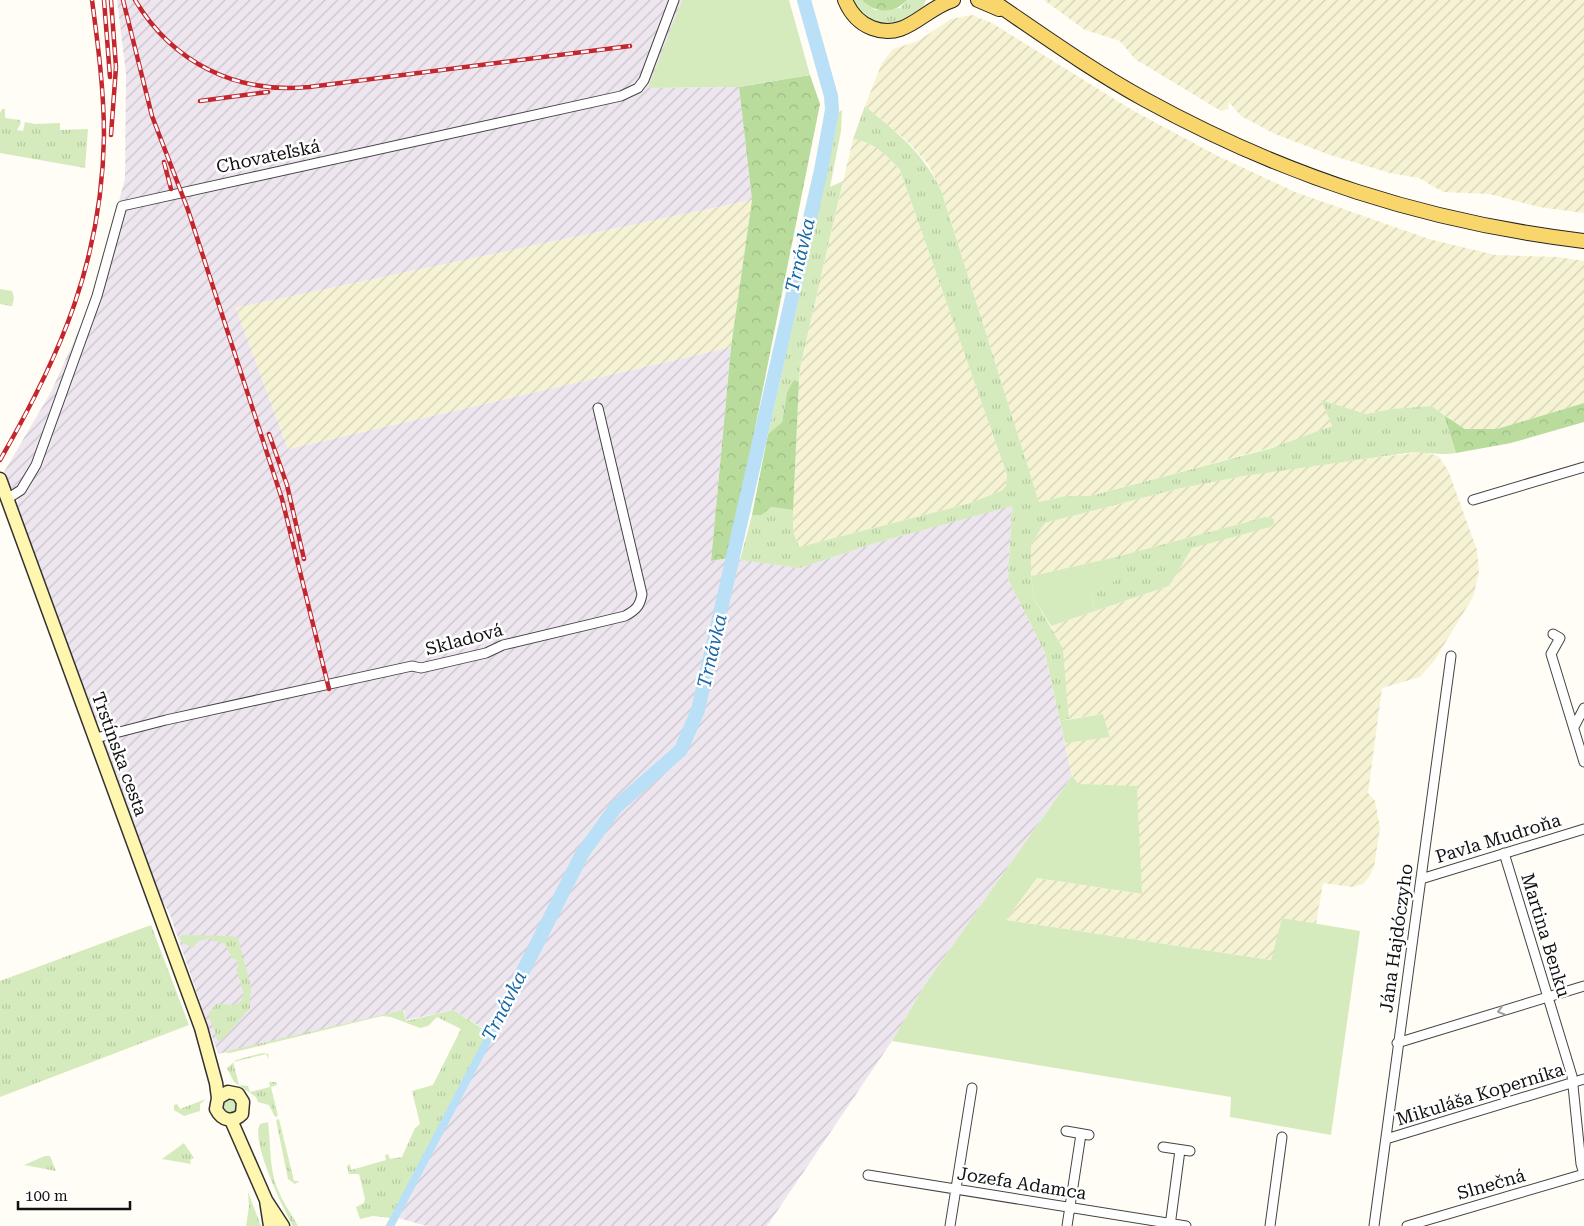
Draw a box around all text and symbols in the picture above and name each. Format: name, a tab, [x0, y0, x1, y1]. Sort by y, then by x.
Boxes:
street label: Chovateľská	[214, 135, 322, 177]
water label: Trnávka	[780, 216, 820, 294]
water label: Trnávka	[692, 612, 732, 690]
street label: Skladová	[423, 619, 505, 659]
street label: Trstínska cesta	[88, 689, 152, 819]
street label: Pavla Mudroňa	[1433, 809, 1564, 867]
street label: Jána Hajdóczyho	[1375, 862, 1417, 1014]
street label: Martina Benku	[1517, 870, 1575, 1000]
water label: Trnávka	[477, 967, 531, 1045]
one-way arrow	[1498, 1006, 1506, 1016]
street label: Mikuláša Koperníka	[1394, 1058, 1567, 1130]
street label: Jozefa Adamca	[956, 1162, 1088, 1204]
street label: Slnečná	[1455, 1164, 1528, 1204]
scale bar	[18, 1178, 130, 1210]
text: 100 m	[25, 1187, 68, 1205]

